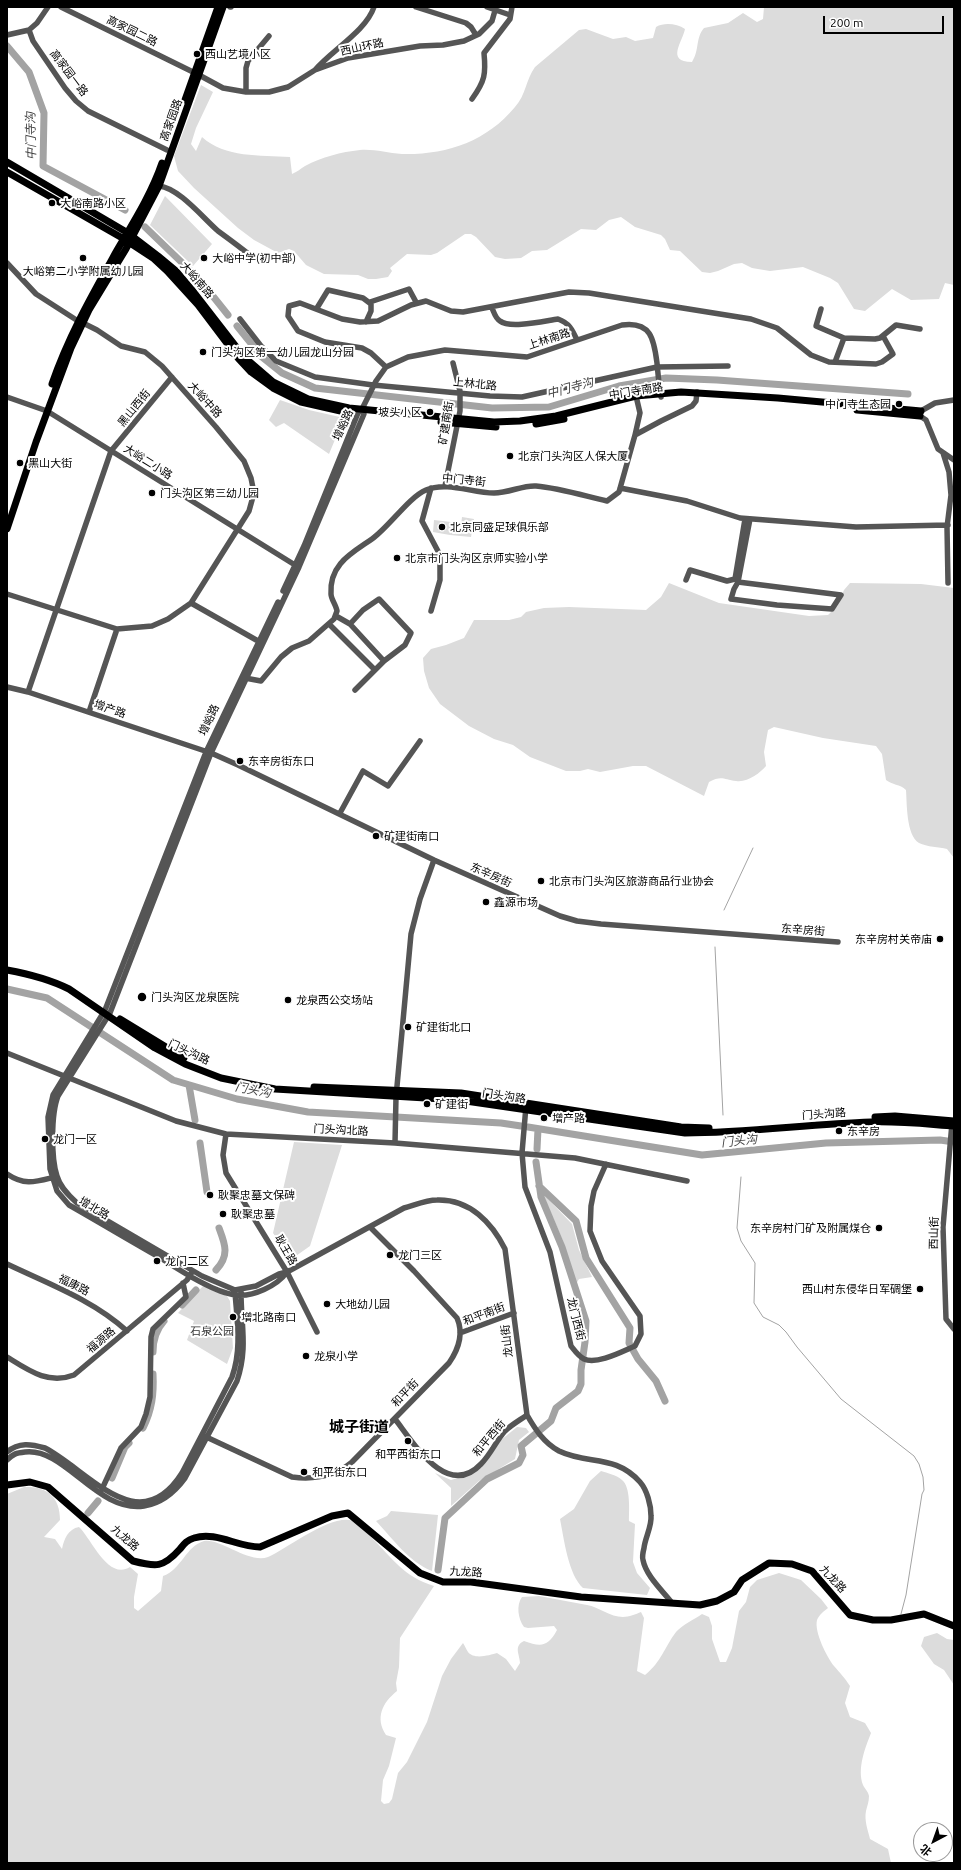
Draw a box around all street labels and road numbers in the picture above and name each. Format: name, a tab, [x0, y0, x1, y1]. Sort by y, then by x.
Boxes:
street label: 高家园二路	[104, 13, 160, 49]
street label: 西山环路	[339, 36, 385, 58]
street label: 高家园一路	[47, 47, 91, 99]
street label: 高家园路	[157, 97, 185, 143]
street label: 大峪南路	[178, 259, 216, 301]
street label: 上林南路	[526, 326, 572, 352]
street label: 上林北路	[452, 375, 498, 393]
street label: 大峪中路	[185, 379, 225, 421]
street label: 中门寺南路	[608, 380, 664, 402]
street label: 黑山西街	[115, 387, 153, 429]
street label: 矿建南街	[436, 400, 456, 446]
street label: 增峪路	[330, 407, 356, 443]
street label: 大峪二小路	[121, 442, 175, 482]
street label: 中门寺街	[441, 471, 487, 489]
street label: 增产路	[92, 697, 128, 721]
street label: 增峪路	[196, 702, 222, 738]
street label: 东辛房街	[468, 860, 514, 890]
street label: 东辛房街	[781, 922, 825, 938]
street label: 门头沟路	[166, 1037, 212, 1067]
street label: 门头沟路	[481, 1086, 527, 1106]
street label: 门头沟路	[802, 1106, 846, 1122]
street label: 门头沟北路	[313, 1122, 369, 1138]
street label: 增北路	[76, 1194, 112, 1222]
street label: 西山街	[927, 1216, 941, 1250]
street label: 耿王路	[272, 1232, 300, 1268]
street label: 福康路	[56, 1272, 92, 1298]
street label: 龙门西街	[564, 1296, 588, 1342]
street label: 和平南街	[461, 1300, 507, 1328]
street label: 福源路	[84, 1324, 118, 1356]
street label: 龙山街	[498, 1324, 516, 1358]
street label: 和平街	[389, 1377, 421, 1409]
street label: 和平西街	[470, 1417, 508, 1459]
street label: 九龙路	[108, 1522, 142, 1554]
street label: 九龙路	[817, 1562, 849, 1596]
street label: 九龙路	[449, 1565, 483, 1579]

